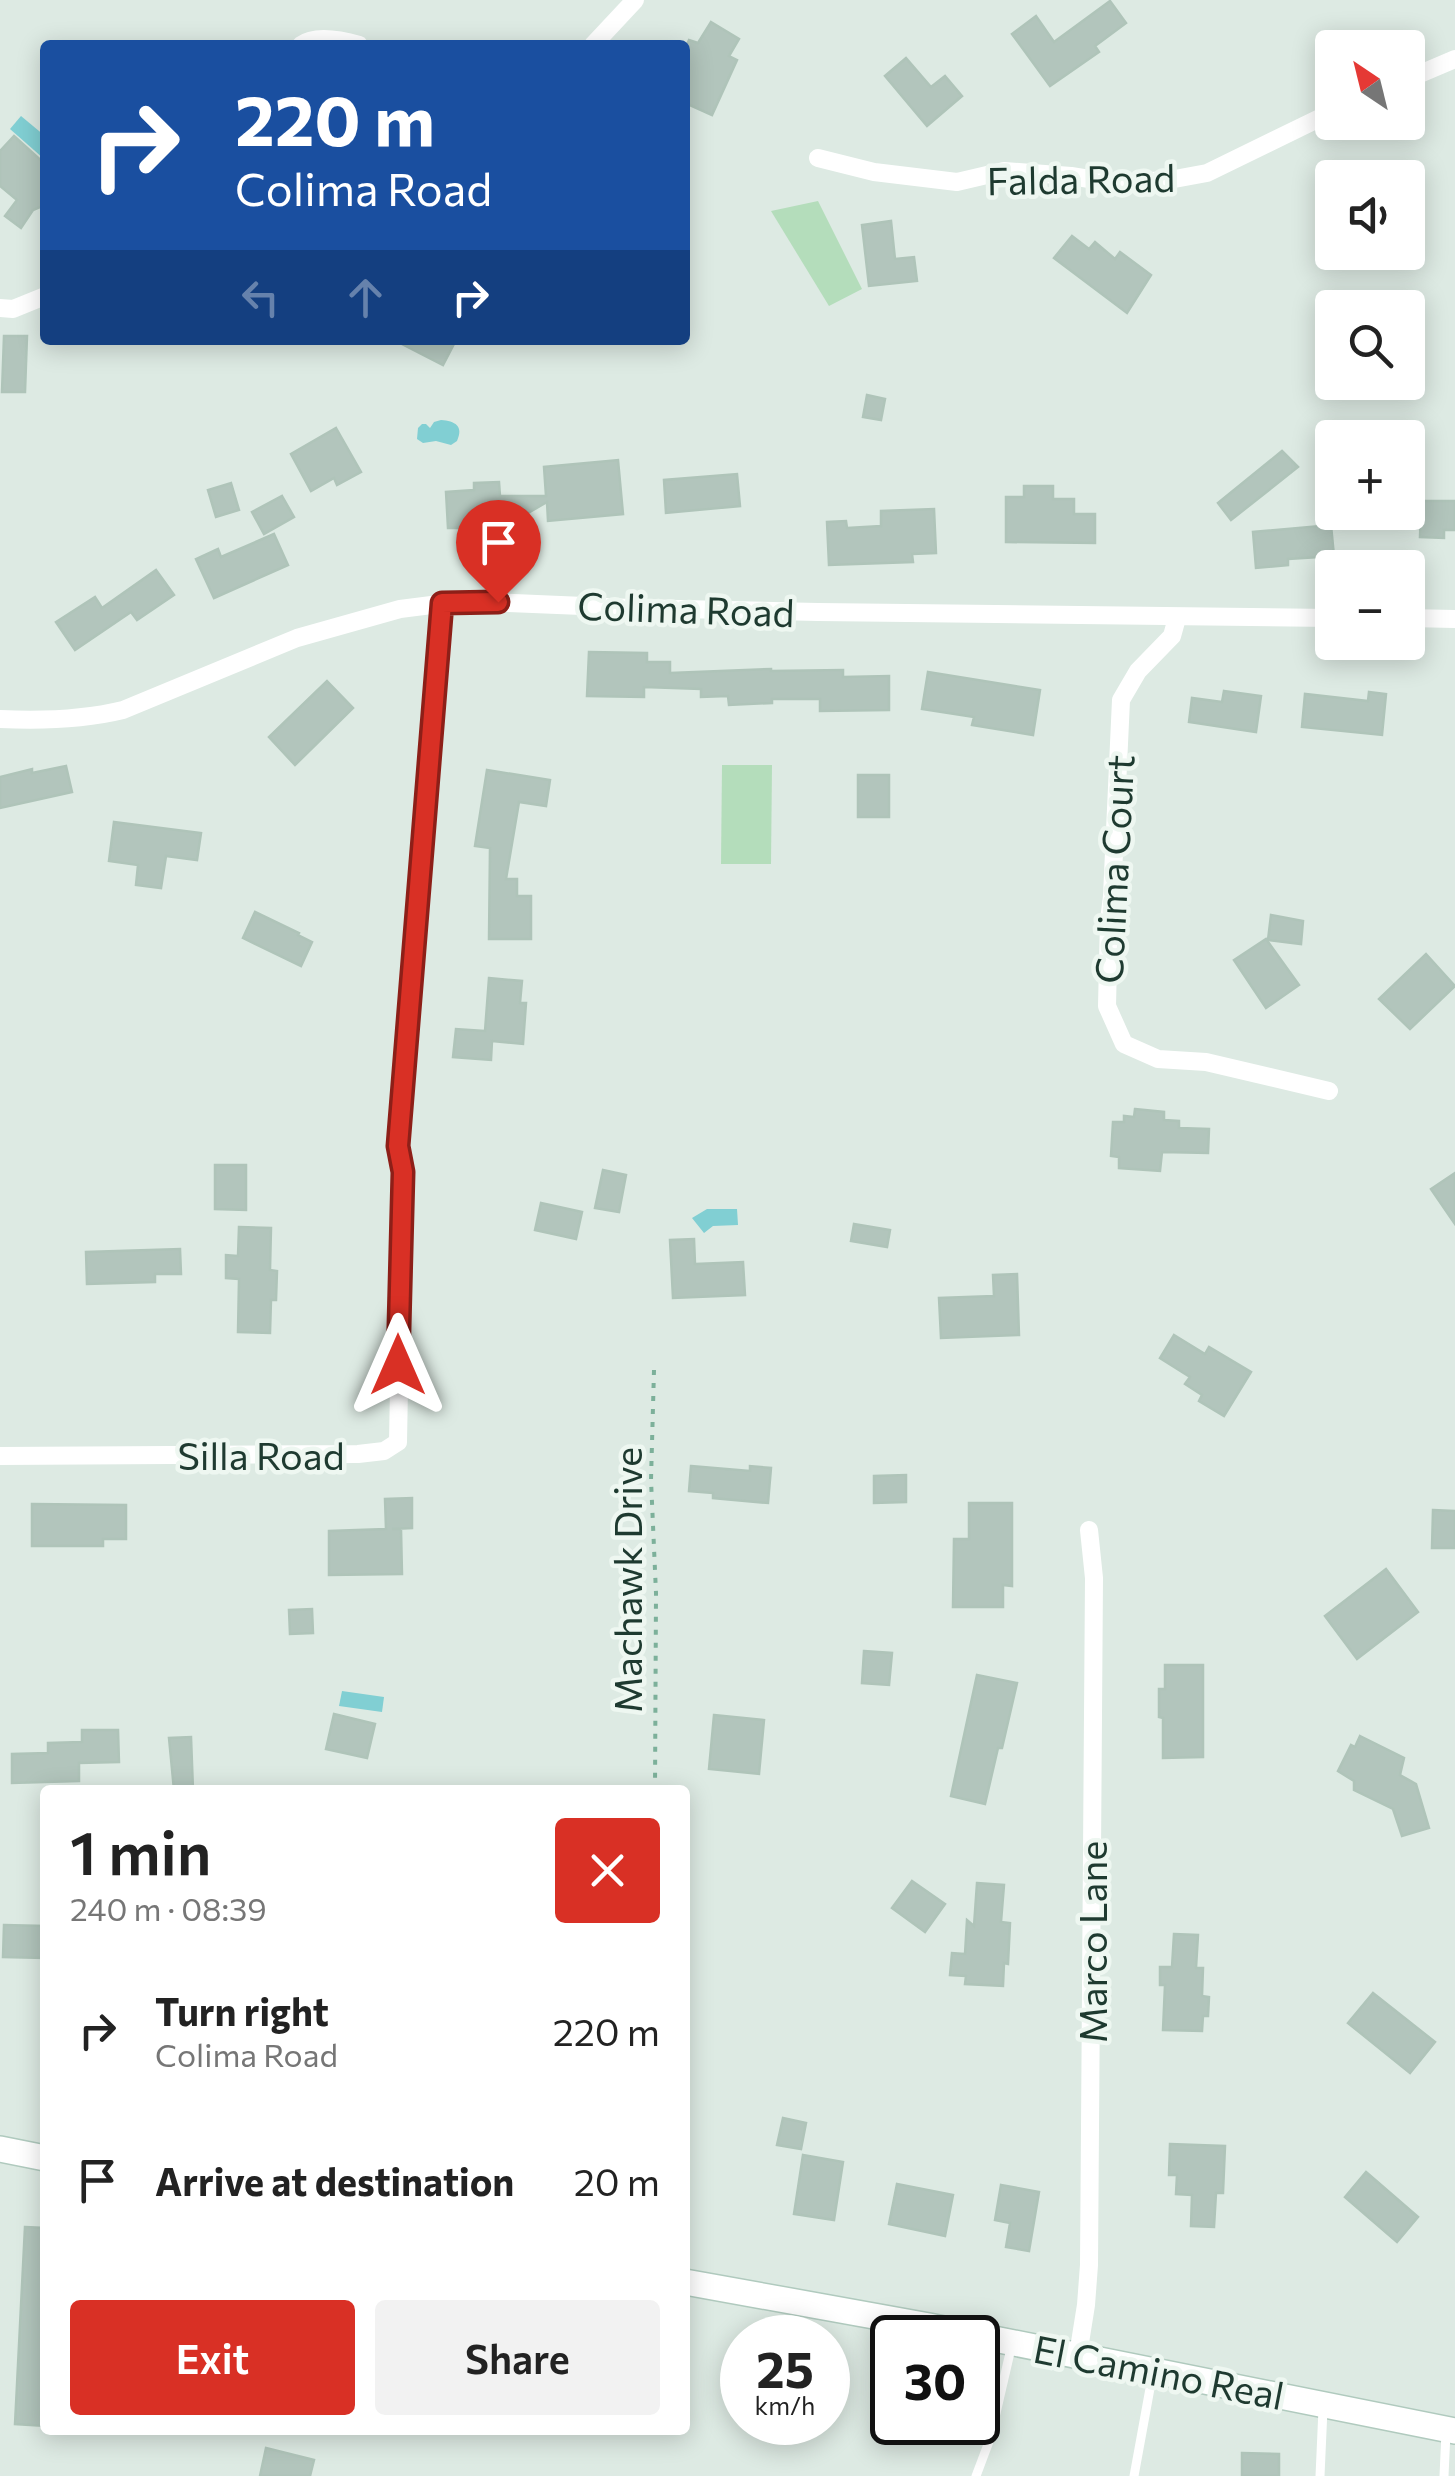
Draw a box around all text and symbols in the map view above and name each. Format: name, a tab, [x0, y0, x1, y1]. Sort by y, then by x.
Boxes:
north arrow	[1315, 30, 1425, 140]
map controls	[1315, 30, 1425, 660]
text: 220 m	[235, 75, 435, 160]
icon: right	[70, 80, 200, 210]
street label: Falda Road	[986, 153, 1176, 203]
text: Colima Road	[235, 160, 492, 215]
button: sound	[1315, 160, 1425, 270]
icon: left	[233, 270, 288, 325]
icon: ahead	[338, 270, 393, 325]
icon: right	[443, 270, 498, 325]
button: search	[1315, 290, 1425, 400]
button: +	[1315, 420, 1425, 530]
pin	[456, 500, 541, 603]
icon: arrive	[471, 515, 526, 570]
button: −	[1315, 550, 1425, 660]
street label: Colima Road	[577, 581, 795, 635]
street label: Colima Court	[1084, 753, 1142, 985]
position arrow	[346, 1313, 450, 1417]
street label: Silla Road	[177, 1431, 345, 1478]
street label: Machawk Drive	[603, 1447, 650, 1713]
text: 1 min	[70, 1814, 211, 1887]
button: close	[555, 1818, 660, 1923]
street label: Marco Lane	[1068, 1841, 1115, 2043]
text: 240 m · 08:39	[70, 1888, 267, 1928]
text: Turn right	[155, 1987, 329, 2034]
icon: right	[70, 2003, 125, 2058]
text: 220 m	[553, 2007, 660, 2054]
text: Colima Road	[155, 2034, 338, 2074]
icon: arrive	[70, 2153, 125, 2208]
text: Arrive at destination	[155, 2157, 514, 2204]
text: 20 m	[574, 2157, 660, 2204]
button: Exit	[70, 2300, 355, 2415]
button: Share	[375, 2300, 660, 2415]
speed limit sign: 30	[870, 2315, 1000, 2445]
street label: El Camino Real	[1030, 2324, 1288, 2418]
text: 25	[756, 2337, 814, 2398]
text: km/h	[755, 2390, 815, 2420]

